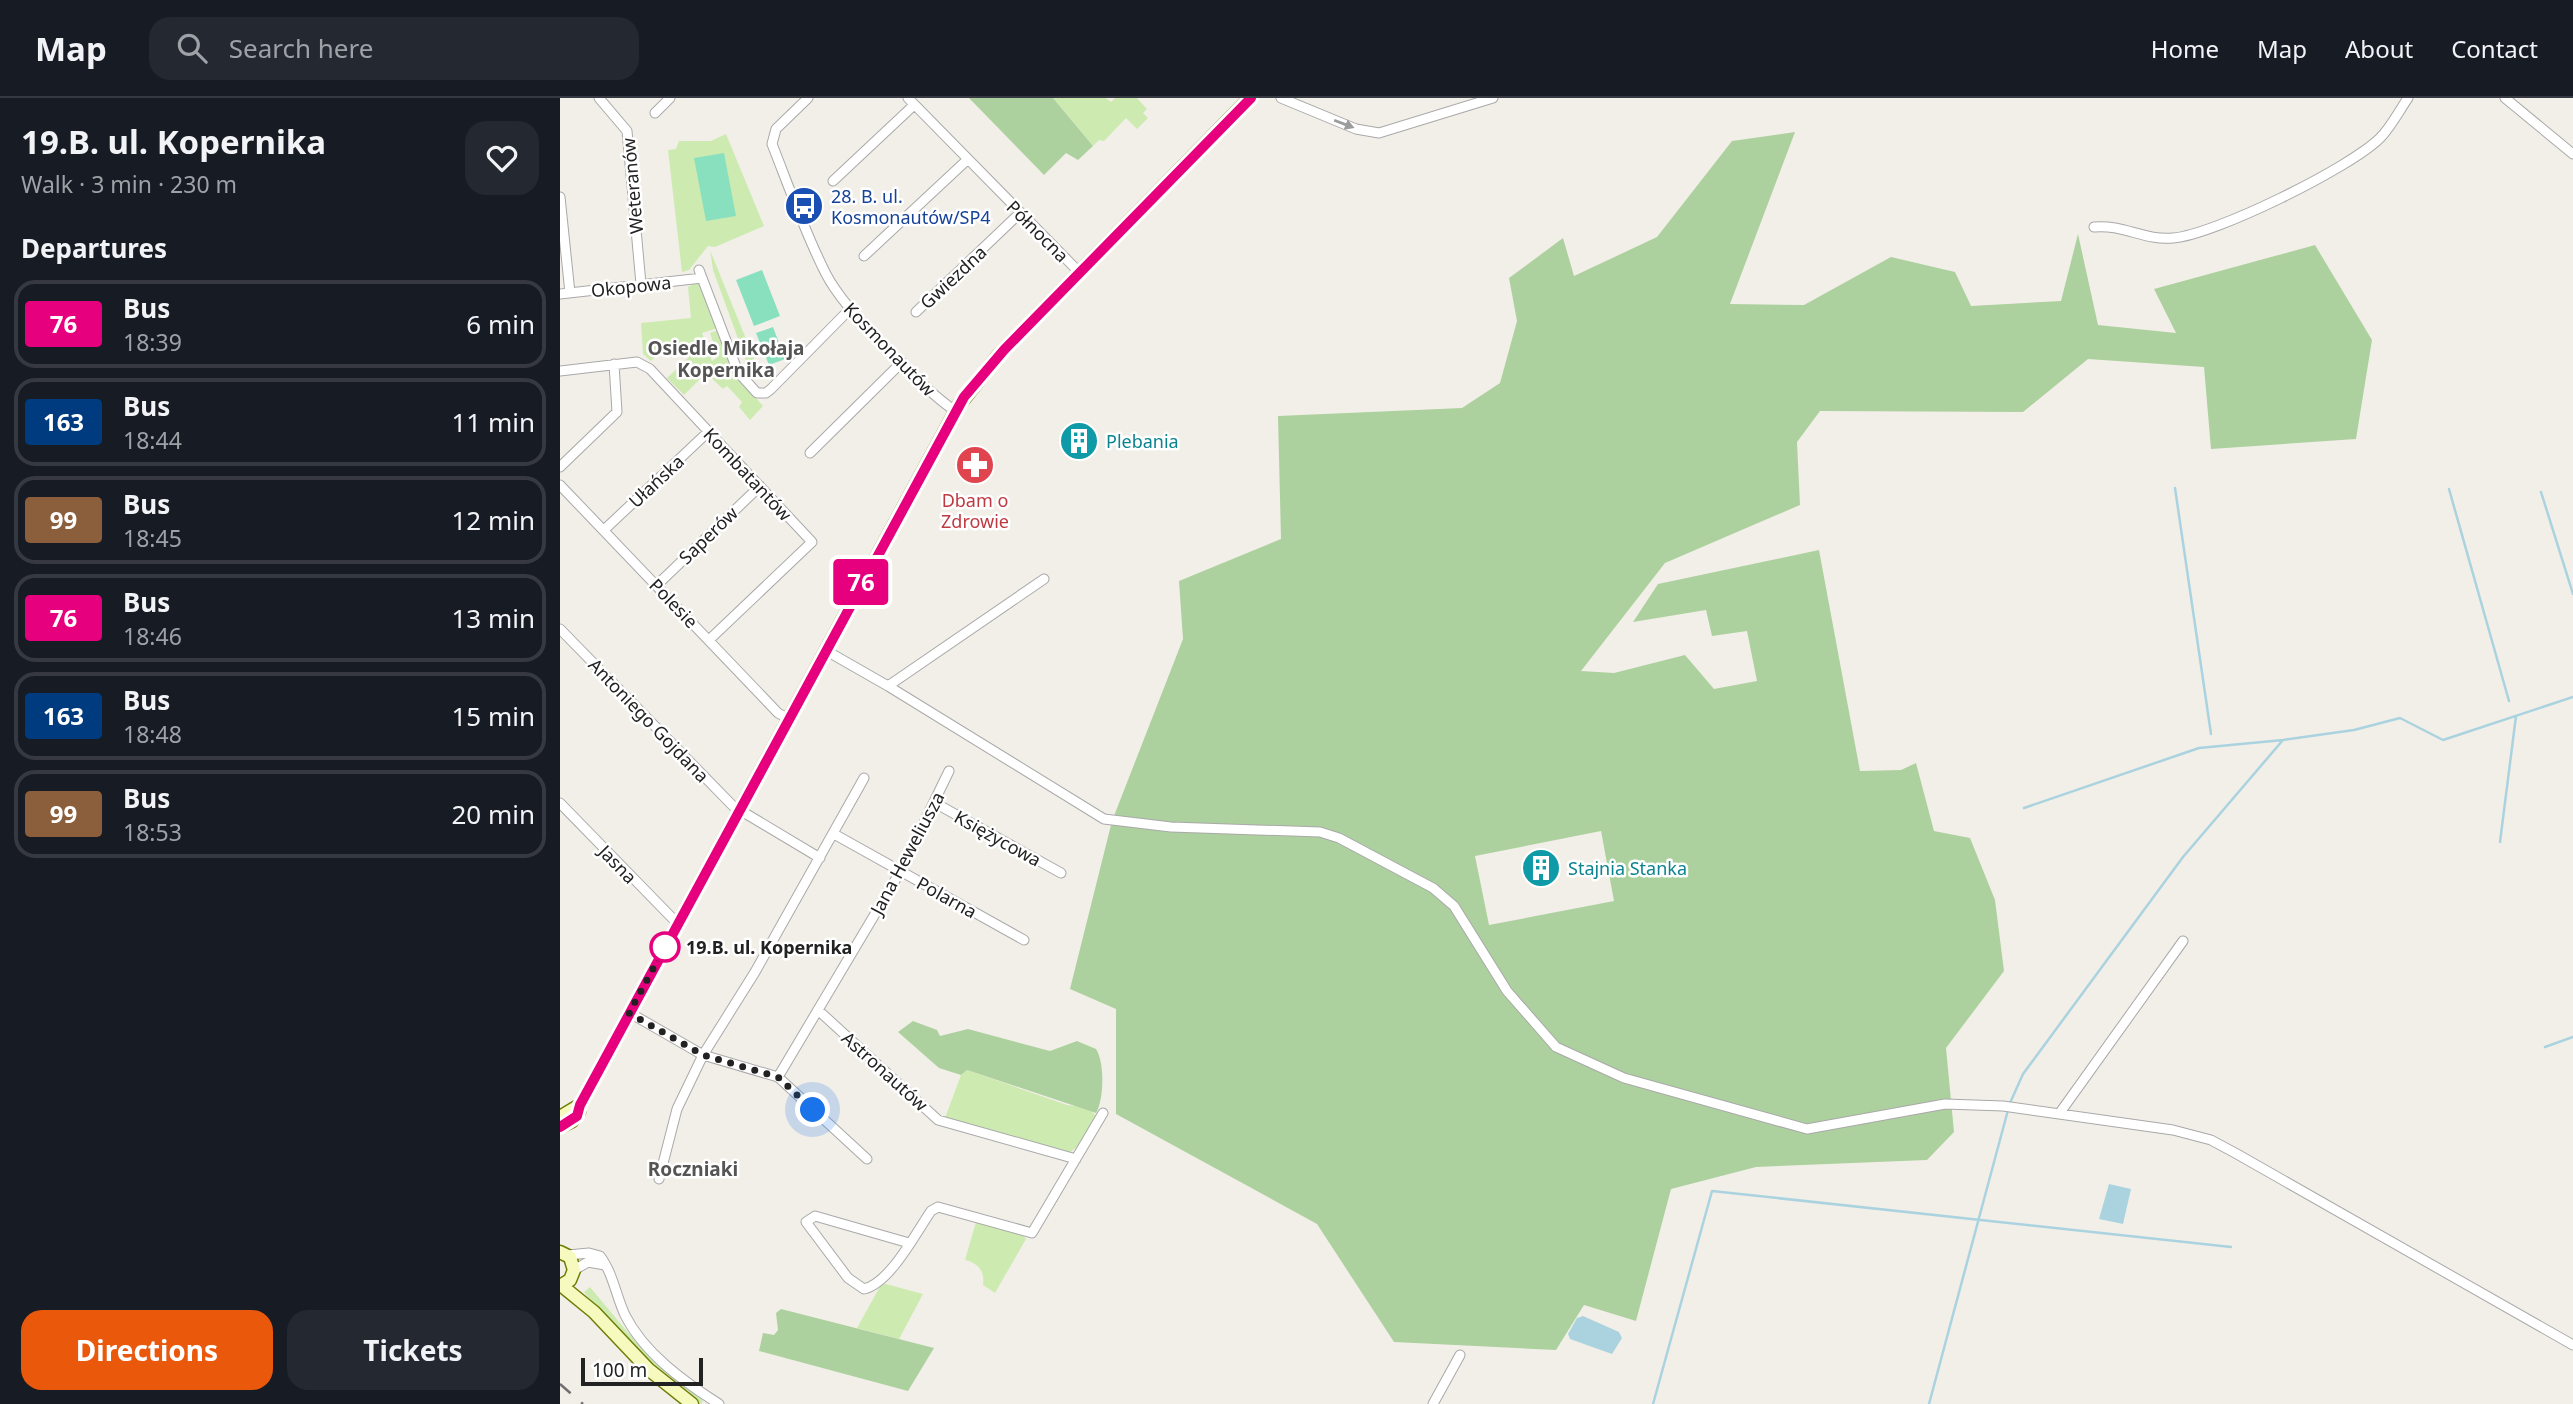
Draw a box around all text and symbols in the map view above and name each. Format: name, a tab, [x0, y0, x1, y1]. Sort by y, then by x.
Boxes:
search box	[149, 17, 639, 80]
text: Map	[35, 26, 107, 71]
icon: search	[173, 29, 211, 67]
text: Search here	[229, 30, 373, 66]
text: Home	[2151, 32, 2219, 65]
text: Map	[2257, 32, 2307, 65]
text: About	[2345, 32, 2413, 65]
text: Contact	[2451, 32, 2538, 65]
text: 19.B. ul. Kopernika	[21, 119, 326, 164]
one-way arrow	[1334, 119, 1355, 130]
button: heart	[465, 121, 539, 195]
street label: Weteranów	[616, 137, 648, 235]
text: Walk · 3 min · 230 m	[21, 168, 237, 200]
place label: 28. B. ul. Kosmonautów/SP4	[831, 184, 991, 229]
bus stop icon: 28. B. ul. Kosmonautów/SP4	[783, 185, 825, 227]
street label: Północna	[1002, 195, 1074, 267]
text: Departures	[21, 230, 167, 266]
street label: Gwiezdna	[915, 240, 991, 314]
street label: Okopowa	[590, 270, 672, 302]
text: Bus	[123, 290, 170, 326]
street label: Kosmonautów	[839, 297, 941, 401]
text: 6 min	[466, 306, 535, 342]
text: 76	[50, 307, 77, 340]
text: 18:39	[123, 326, 182, 358]
district label: Osiedle Mikołaja Kopernika	[647, 335, 805, 383]
text: Bus	[123, 388, 170, 424]
text: 11 min	[451, 404, 535, 440]
text: 163	[43, 405, 84, 438]
building icon: Plebania	[1058, 420, 1100, 462]
street label: Kombatantów	[699, 422, 797, 526]
text: 18:44	[123, 424, 182, 456]
place label: Plebania	[1106, 429, 1179, 453]
pharmacy icon: Dbam o Zdrowie	[954, 444, 996, 486]
street label: Ułańska	[623, 449, 689, 513]
text: Bus	[123, 486, 170, 522]
place label: Dbam o Zdrowie	[941, 488, 1009, 533]
street label: Saperów	[673, 501, 743, 569]
text: 12 min	[451, 502, 535, 538]
text: 99	[50, 503, 77, 536]
text: 18:45	[123, 522, 182, 554]
line badge: 76	[830, 559, 892, 605]
text: 76	[847, 565, 875, 598]
street label: Polesie	[645, 573, 703, 633]
text: Bus	[123, 584, 170, 620]
text: 13 min	[451, 600, 535, 636]
text: 76	[50, 601, 77, 634]
text: 18:46	[123, 620, 182, 652]
street label: Antoniego Gojdana	[584, 653, 714, 787]
text: Bus	[123, 682, 170, 718]
text: 15 min	[451, 698, 535, 734]
text: 163	[43, 699, 84, 732]
text: 18:48	[123, 718, 182, 750]
text: Bus	[123, 780, 170, 816]
street label: Jana Heweliusza	[864, 787, 950, 920]
text: 20 min	[451, 796, 535, 832]
text: 99	[50, 797, 77, 830]
street label: Księżycowa	[950, 804, 1046, 872]
text: 18:53	[123, 816, 182, 848]
street label: Jasna	[592, 838, 642, 888]
building icon: Stajnia Stanka	[1520, 847, 1562, 889]
place label: Stajnia Stanka	[1568, 856, 1687, 880]
street label: Polarna	[913, 871, 981, 923]
marker: 19.B. ul. Kopernika	[650, 932, 680, 962]
place label: 19.B. ul. Kopernika	[686, 935, 852, 959]
street label: Astronautów	[837, 1026, 933, 1116]
your location	[795, 1092, 830, 1127]
district label: Roczniaki	[648, 1156, 738, 1182]
button: Directions	[21, 1310, 273, 1390]
button: Tickets	[287, 1310, 539, 1390]
scale bar	[581, 1355, 704, 1387]
text: 100 m	[592, 1357, 647, 1383]

